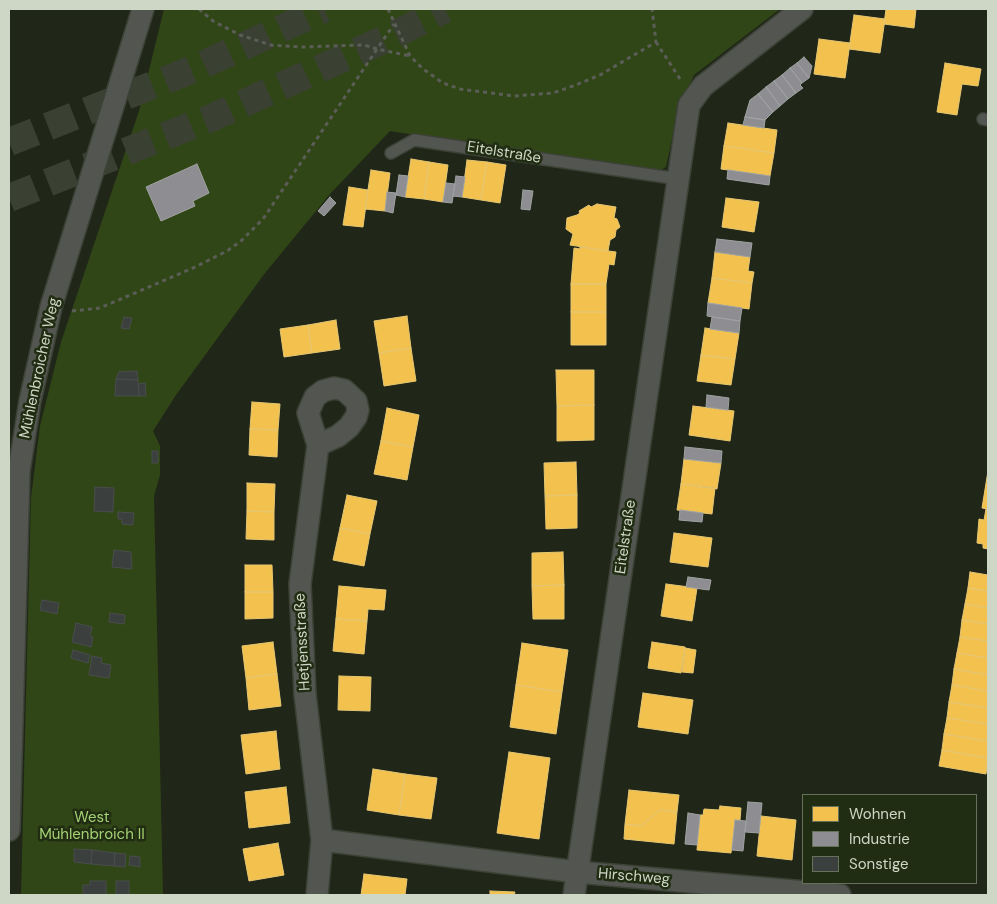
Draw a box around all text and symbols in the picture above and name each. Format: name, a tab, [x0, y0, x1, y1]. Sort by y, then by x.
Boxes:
street label: Eitelstraße	[466, 138, 542, 168]
street label: Mühlenbroicher Weg	[16, 296, 64, 440]
street label: Eitelstraße	[612, 499, 640, 575]
street label: Hetjensstraße	[291, 593, 315, 691]
legend	[802, 794, 977, 884]
text: Wohnen	[849, 804, 906, 824]
park label: West Mühlenbroich II	[39, 809, 145, 844]
text: Industrie	[849, 829, 910, 849]
text: Sonstige	[849, 854, 908, 874]
street label: Hirschweg	[597, 865, 671, 889]

